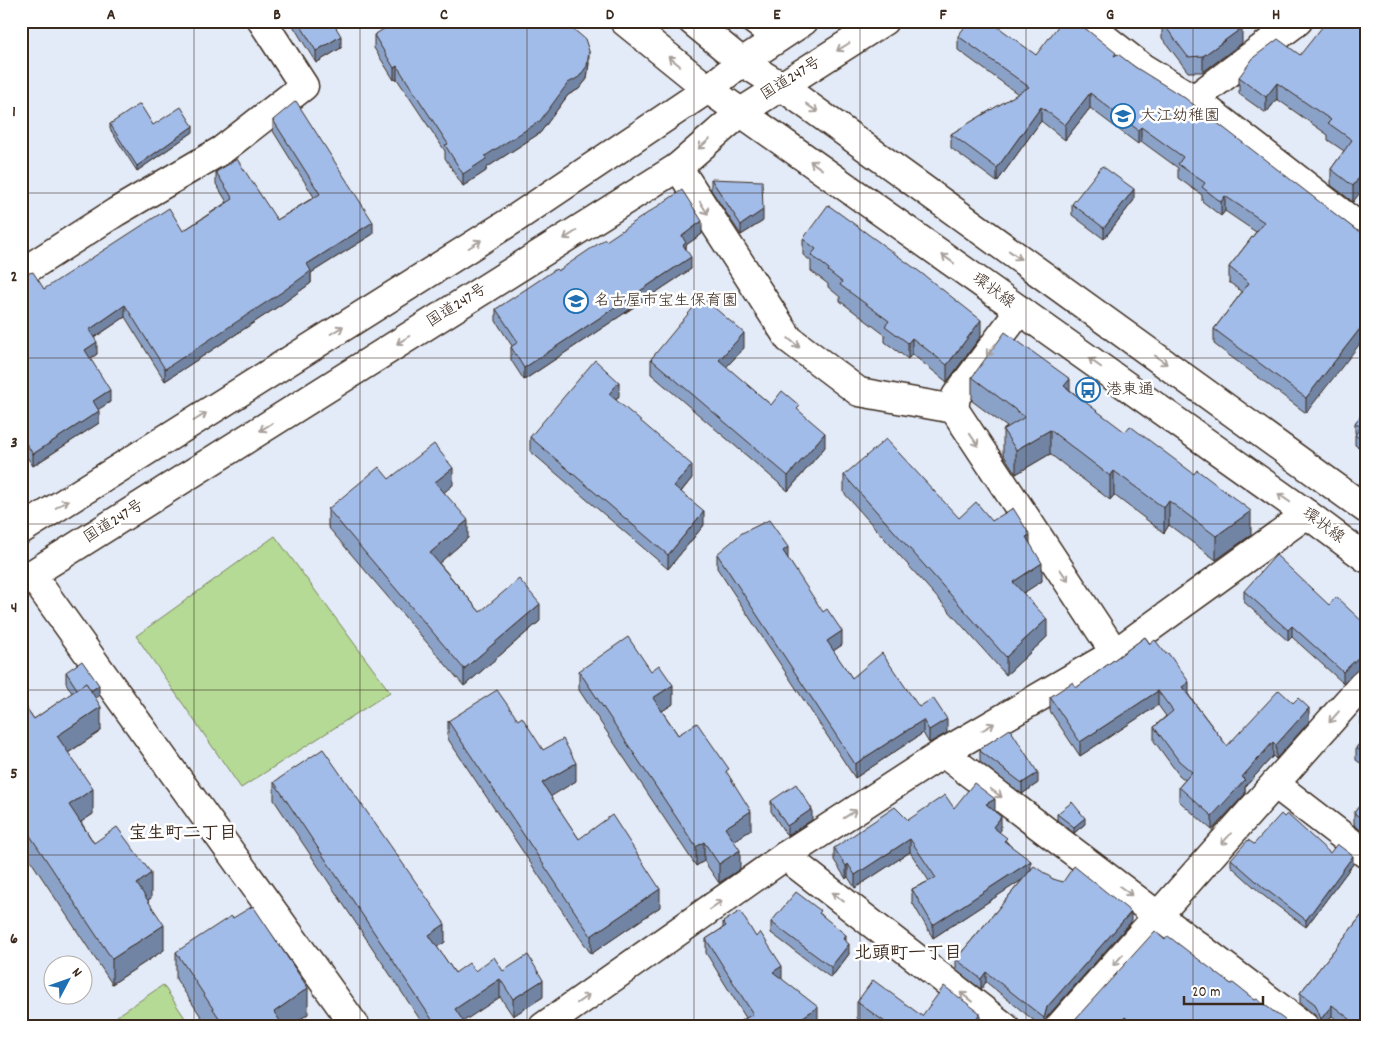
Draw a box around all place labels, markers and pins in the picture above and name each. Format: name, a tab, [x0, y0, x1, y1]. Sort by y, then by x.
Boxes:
school or university icon: 大江幼稚園	[1110, 103, 1136, 129]
place label: 大江幼稚園	[1140, 105, 1220, 128]
school or university icon: 名古屋市宝生保育園	[563, 288, 589, 314]
place label: 名古屋市宝生保育園	[594, 290, 738, 313]
bus stop icon: 港東通	[1075, 377, 1101, 403]
place label: 港東通	[1106, 379, 1154, 402]

